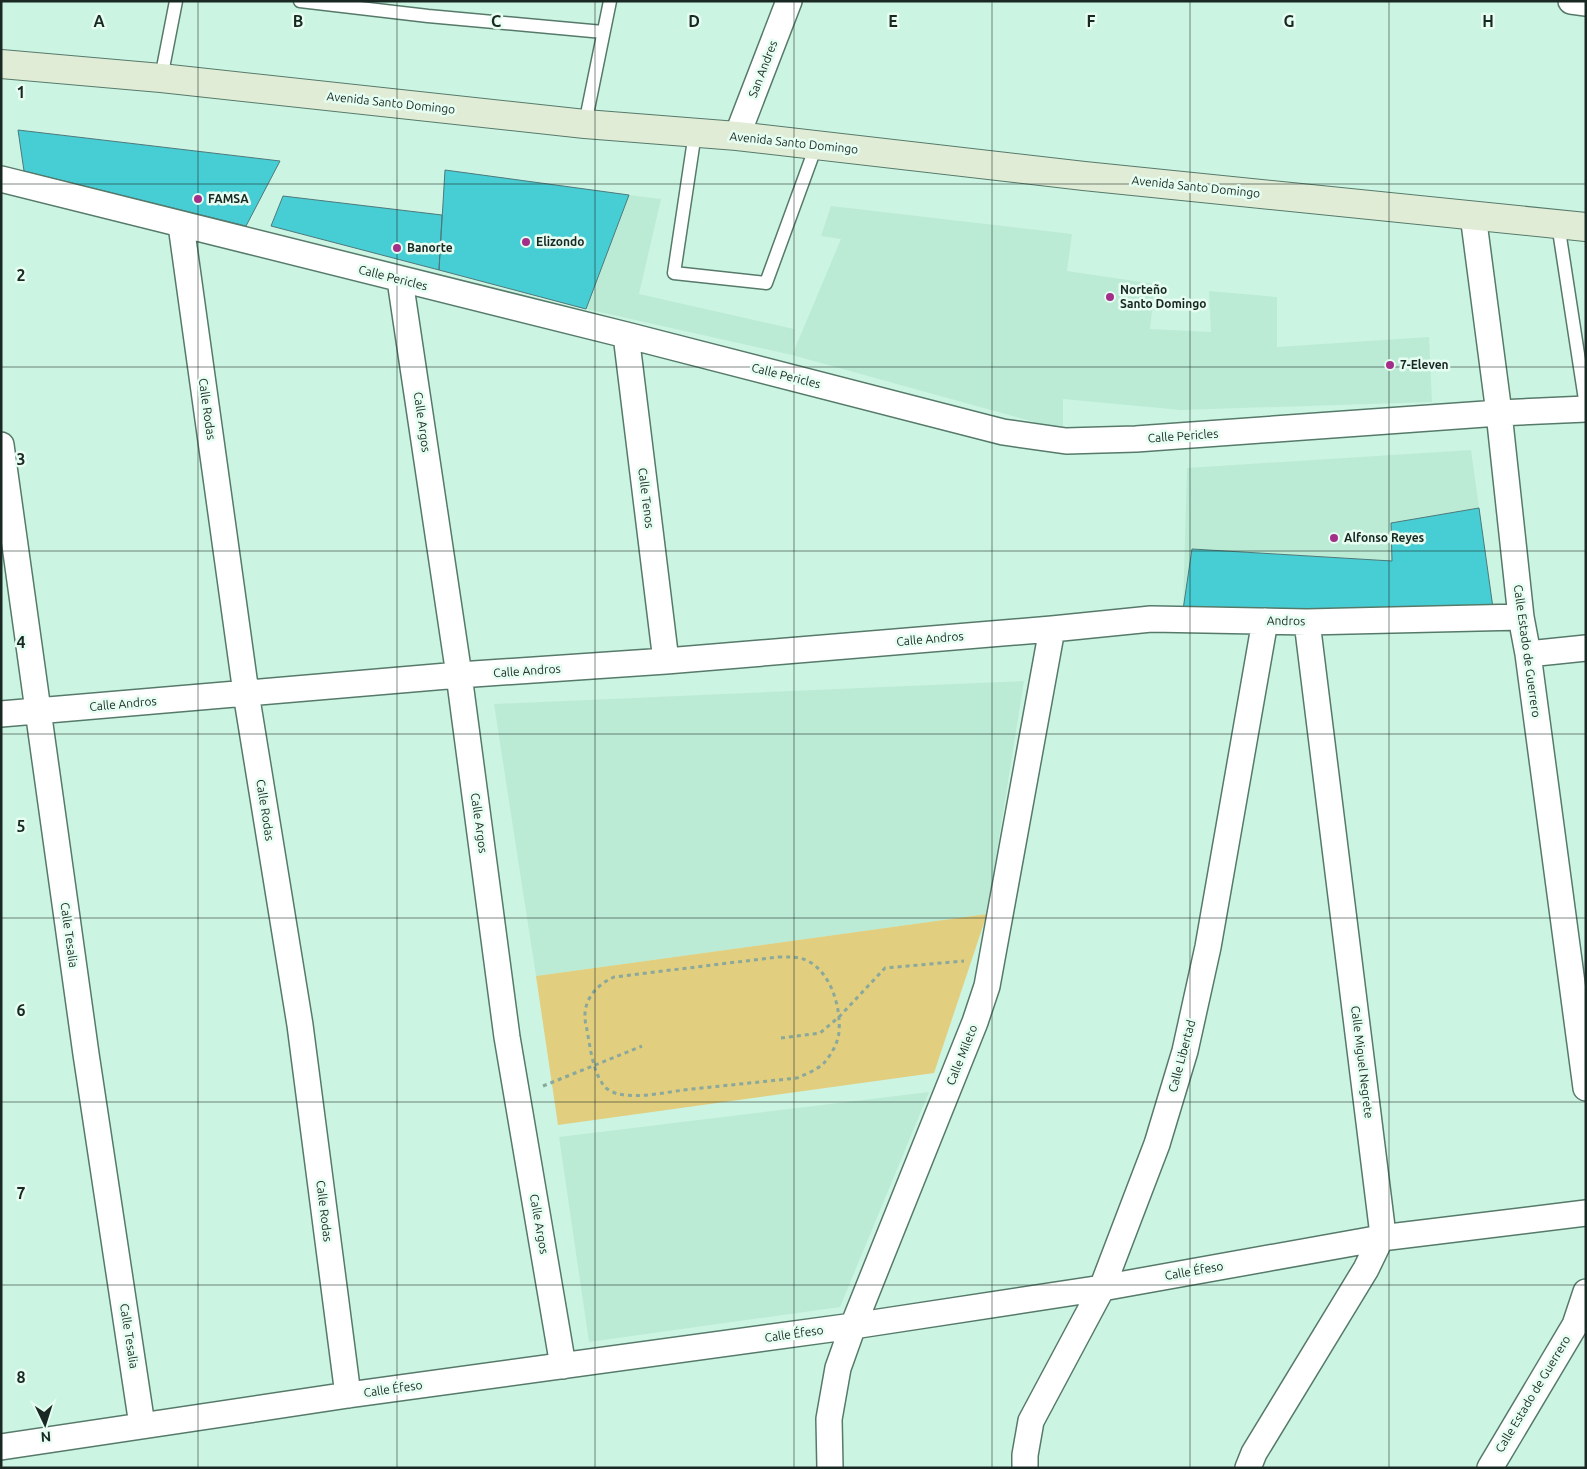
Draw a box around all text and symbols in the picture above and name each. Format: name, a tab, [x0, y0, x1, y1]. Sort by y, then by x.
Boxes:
text: A	[93, 12, 105, 30]
text: B	[293, 12, 303, 30]
text: C	[491, 12, 501, 30]
text: D	[688, 12, 700, 30]
text: E	[888, 12, 898, 30]
text: F	[1087, 12, 1096, 30]
text: G	[1283, 12, 1295, 30]
text: H	[1482, 12, 1494, 30]
street label: San Andres	[746, 38, 779, 99]
text: 1	[16, 83, 26, 101]
street label: Avenida Santo Domingo	[326, 89, 456, 116]
street label: Avenida Santo Domingo	[729, 129, 859, 156]
street label: Avenida Santo Domingo	[1131, 173, 1261, 200]
place label: FAMSA	[208, 192, 249, 205]
marker: FAMSA	[192, 193, 204, 205]
place label: Elizondo	[536, 235, 584, 248]
marker: Elizondo	[520, 236, 532, 248]
place label: Banorte	[407, 241, 453, 254]
marker: Banorte	[391, 242, 403, 254]
street label: Calle Pericles	[357, 263, 429, 292]
text: 2	[16, 266, 26, 284]
place label: Norteño Santo Domingo	[1120, 283, 1206, 310]
marker: Norteño Santo Domingo	[1104, 291, 1116, 303]
place label: 7-Eleven	[1400, 358, 1449, 371]
marker: 7-Eleven	[1384, 359, 1396, 371]
street label: Calle Pericles	[750, 361, 822, 390]
street label: Calle Rodas	[197, 377, 218, 441]
street label: Calle Argos	[412, 391, 433, 453]
street label: Calle Pericles	[1147, 427, 1219, 444]
text: 3	[16, 450, 26, 468]
street label: Calle Tenos	[636, 467, 657, 529]
place label: Alfonso Reyes	[1344, 531, 1425, 544]
marker: Alfonso Reyes	[1328, 532, 1340, 544]
street label: Calle Estado de Guerrero	[1512, 584, 1543, 718]
street label: Andros	[1267, 614, 1305, 627]
street label: Calle Andros	[896, 629, 964, 648]
text: 4	[16, 633, 26, 651]
street label: Calle Andros	[493, 662, 561, 679]
street label: Calle Andros	[89, 694, 157, 713]
street label: Calle Rodas	[254, 778, 277, 842]
street label: Calle Argos	[469, 792, 490, 854]
text: 5	[16, 817, 26, 835]
street label: Calle Tesalia	[58, 902, 80, 968]
text: 6	[16, 1001, 26, 1019]
street label: Calle Miguel Negrete	[1349, 1005, 1376, 1119]
street label: Calle Libertad	[1166, 1018, 1197, 1093]
street label: Calle Mileto	[944, 1023, 980, 1087]
street label: Calle Rodas	[314, 1179, 335, 1243]
text: 7	[16, 1184, 26, 1202]
street label: Calle Argos	[528, 1193, 551, 1255]
street label: Calle Éfeso	[1164, 1259, 1224, 1282]
street label: Calle Tesalia	[118, 1303, 141, 1369]
street label: Calle Éfeso	[764, 1323, 824, 1344]
street label: Calle Estado de Guerrero	[1493, 1333, 1573, 1454]
text: 8	[16, 1368, 26, 1386]
street label: Calle Éfeso	[363, 1378, 423, 1399]
north arrow	[20, 1399, 70, 1449]
text: N	[40, 1429, 52, 1445]

